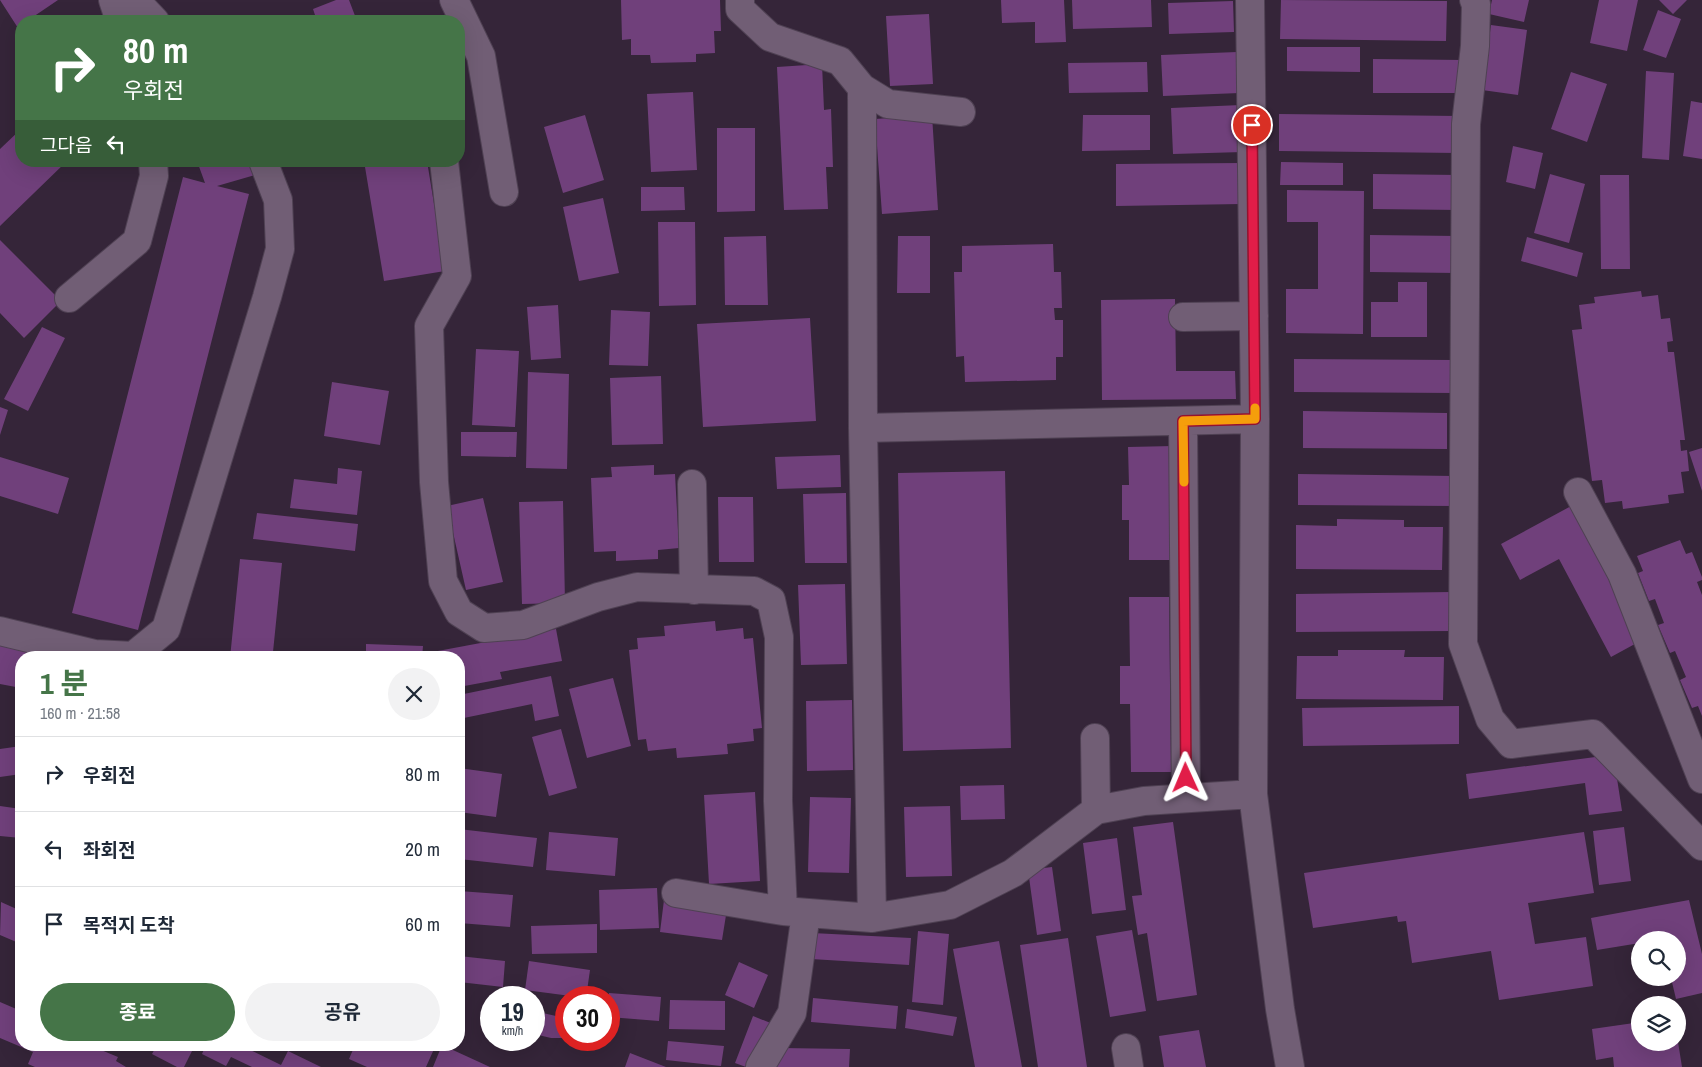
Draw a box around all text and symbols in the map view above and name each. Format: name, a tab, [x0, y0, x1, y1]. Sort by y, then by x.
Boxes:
text: 80 m	[123, 27, 188, 74]
icon: right	[40, 35, 105, 100]
text: 우회전	[123, 75, 184, 105]
pin	[1231, 104, 1273, 146]
icon: arrive	[1238, 111, 1266, 139]
icon: left	[102, 130, 130, 158]
text: 그다음	[40, 132, 92, 158]
text: 1 분	[40, 663, 88, 703]
button: close	[388, 668, 440, 720]
text: 160 m · 21:58	[40, 702, 120, 724]
position arrow	[1159, 751, 1211, 803]
icon: right	[40, 760, 68, 788]
text: 80 m	[405, 761, 440, 787]
text: 우회전	[83, 762, 135, 788]
icon: left	[40, 835, 68, 863]
text: 20 m	[405, 836, 440, 862]
text: 좌회전	[83, 837, 135, 863]
icon: arrive	[40, 910, 68, 938]
text: 60 m	[405, 911, 440, 937]
text: 목적지 도착	[83, 912, 175, 938]
map controls	[1631, 931, 1686, 1051]
button: search	[1631, 931, 1686, 986]
button: 종료	[40, 983, 235, 1041]
button: 공유	[245, 983, 440, 1041]
speed limit sign: 30	[555, 986, 620, 1051]
text: 19	[501, 995, 524, 1029]
button: layers	[1631, 996, 1686, 1051]
text: km/h	[502, 1023, 523, 1039]

